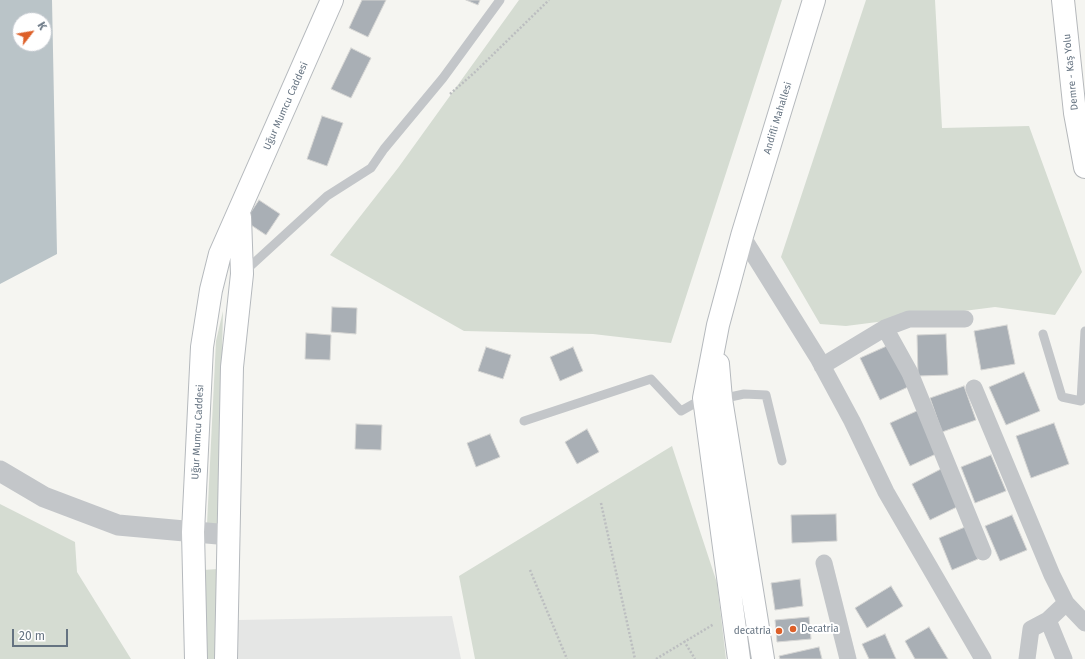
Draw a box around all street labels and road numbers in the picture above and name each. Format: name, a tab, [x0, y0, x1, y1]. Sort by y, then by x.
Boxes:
street label: Demre - Kaş Yolu	[1061, 33, 1081, 111]
street label: Uğur Mumcu Caddesi	[261, 60, 311, 152]
street label: Andifli Mahallesi	[761, 80, 795, 156]
street label: Uğur Mumcu Caddesi	[190, 384, 206, 480]

